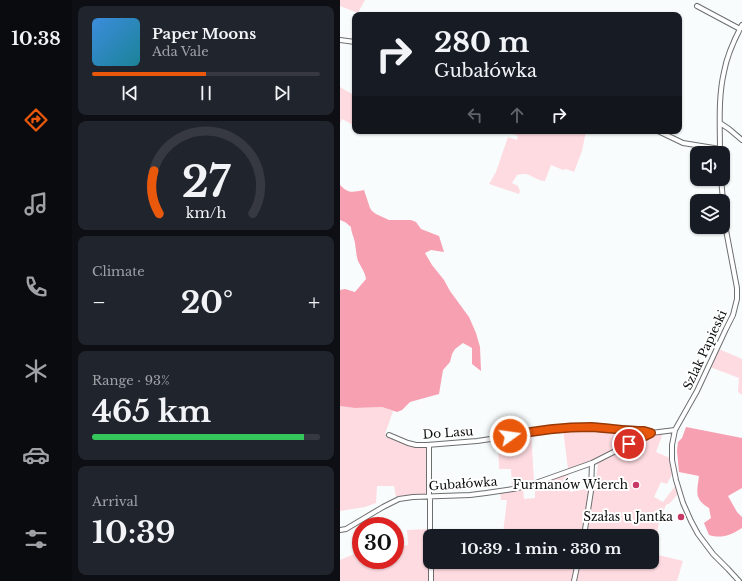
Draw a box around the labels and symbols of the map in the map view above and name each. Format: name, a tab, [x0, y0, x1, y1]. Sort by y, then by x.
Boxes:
street label: Szlak Papieski	[680, 307, 730, 392]
position arrow	[489, 415, 531, 457]
street label: Do Lasu	[422, 423, 474, 442]
pin	[612, 427, 646, 461]
street label: Gubałówka	[428, 474, 498, 493]
place label: Furmanów Wierch	[513, 477, 628, 492]
marker: Furmanów Wierch	[631, 480, 641, 490]
place label: Szałas u Jantka	[583, 509, 673, 524]
marker: Szałas u Jantka	[676, 512, 686, 522]
speed limit sign: 30	[352, 517, 404, 569]

